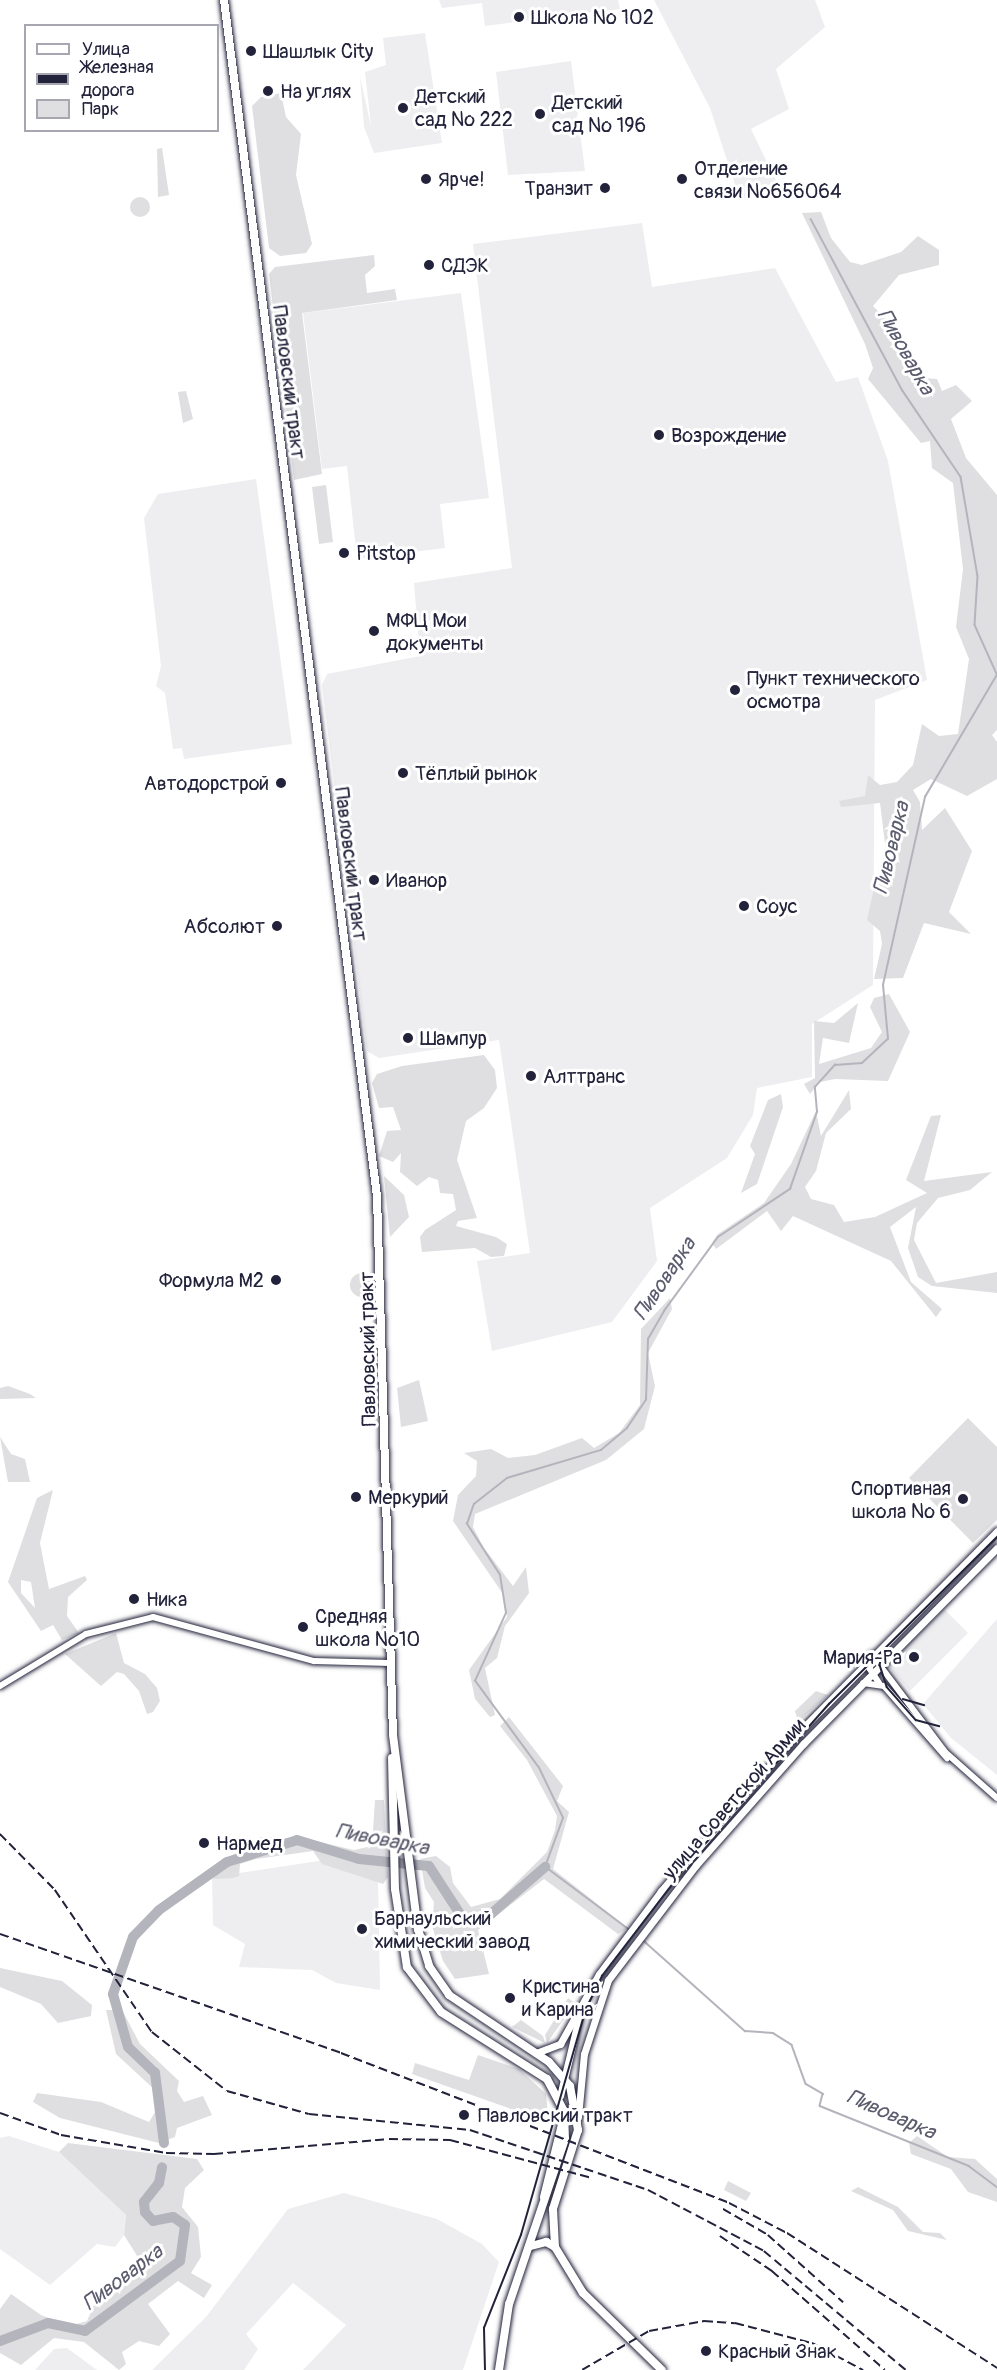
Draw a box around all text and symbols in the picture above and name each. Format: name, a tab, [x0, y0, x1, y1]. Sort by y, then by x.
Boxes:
place label: Школа № 102	[531, 5, 654, 29]
marker: Школа № 102	[512, 10, 526, 24]
legend	[24, 24, 219, 132]
text: Улица	[82, 38, 130, 61]
place label: Шашлык City	[263, 39, 373, 63]
marker: Шашлык City	[244, 44, 258, 58]
text: Железная дорога	[81, 56, 154, 102]
place label: На углях	[280, 79, 352, 103]
marker: На углях	[261, 84, 275, 98]
place label: Детский сад № 222	[415, 84, 513, 131]
place label: Детский сад № 196	[552, 90, 646, 137]
text: Парк	[82, 98, 119, 121]
marker: Детский сад № 222	[396, 101, 410, 115]
marker: Детский сад № 196	[533, 107, 547, 121]
place label: Отделение связи №656064	[694, 156, 842, 203]
place label: Ярче!	[438, 167, 485, 191]
marker: Ярче!	[419, 172, 433, 186]
marker: Отделение связи №656064	[675, 172, 689, 186]
place label: Транзит	[525, 176, 593, 200]
marker: Транзит	[598, 181, 612, 195]
place label: СДЭК	[441, 253, 489, 277]
marker: СДЭК	[422, 258, 436, 272]
street label: Павловский тракт	[268, 304, 310, 460]
water label: Пивоварка	[871, 305, 939, 399]
place label: Возрождение	[671, 423, 786, 447]
marker: Возрождение	[652, 428, 666, 442]
place label: Pitstop	[356, 541, 416, 565]
marker: Pitstop	[337, 546, 351, 560]
place label: МФЦ Мои документы	[386, 608, 483, 655]
marker: МФЦ Мои документы	[367, 624, 381, 638]
place label: Пункт технического осмотра	[747, 666, 920, 713]
marker: Пункт технического осмотра	[728, 683, 742, 697]
place label: Тёплый рынок	[415, 761, 538, 785]
marker: Тёплый рынок	[396, 766, 410, 780]
place label: Автодорстрой	[144, 771, 269, 795]
marker: Автодорстрой	[274, 776, 288, 790]
street label: Павловский тракт	[330, 786, 372, 942]
water label: Пивоварка	[868, 799, 916, 897]
place label: Иванор	[386, 868, 447, 892]
marker: Иванор	[367, 873, 381, 887]
place label: Соус	[756, 894, 798, 918]
marker: Соус	[737, 899, 751, 913]
place label: Абсолют	[184, 914, 265, 938]
marker: Абсолют	[270, 919, 284, 933]
place label: Шампур	[420, 1026, 487, 1050]
marker: Шампур	[401, 1031, 415, 1045]
place label: Алттранс	[543, 1064, 625, 1088]
marker: Алттранс	[524, 1069, 538, 1083]
water label: Пивоварка	[628, 1233, 702, 1325]
place label: Формула М2	[159, 1268, 264, 1292]
street label: Павловский тракт	[355, 1271, 381, 1427]
marker: Формула М2	[269, 1273, 283, 1287]
place label: Спортивная школа № 6	[851, 1476, 951, 1523]
place label: Меркурий	[368, 1485, 448, 1509]
marker: Меркурий	[349, 1490, 363, 1504]
marker: Спортивная школа № 6	[956, 1492, 970, 1506]
place label: Ника	[146, 1587, 187, 1611]
marker: Ника	[127, 1592, 141, 1606]
place label: Средняя школа №10	[315, 1604, 420, 1651]
marker: Средняя школа №10	[296, 1620, 310, 1634]
place label: Мария-Ра	[823, 1645, 902, 1669]
marker: Мария-Ра	[907, 1650, 921, 1664]
street label: улица Советской Армии	[658, 1714, 810, 1884]
water label: Пивоварка	[333, 1819, 431, 1861]
place label: Нармед	[216, 1831, 282, 1855]
marker: Нармед	[197, 1836, 211, 1850]
place label: Барнаульский химический завод	[374, 1906, 530, 1953]
marker: Барнаульский химический завод	[355, 1922, 369, 1936]
place label: Кристина и Карина	[522, 1974, 600, 2021]
marker: Кристина и Карина	[503, 1991, 517, 2005]
water label: Пивоварка	[843, 2084, 939, 2146]
place label: Павловский тракт	[478, 2103, 633, 2127]
marker: Павловский тракт	[455, 2106, 473, 2124]
water label: Пивоварка	[78, 2240, 168, 2316]
place label: Красный Знак	[718, 2339, 837, 2363]
marker: Красный Знак	[699, 2344, 713, 2358]

